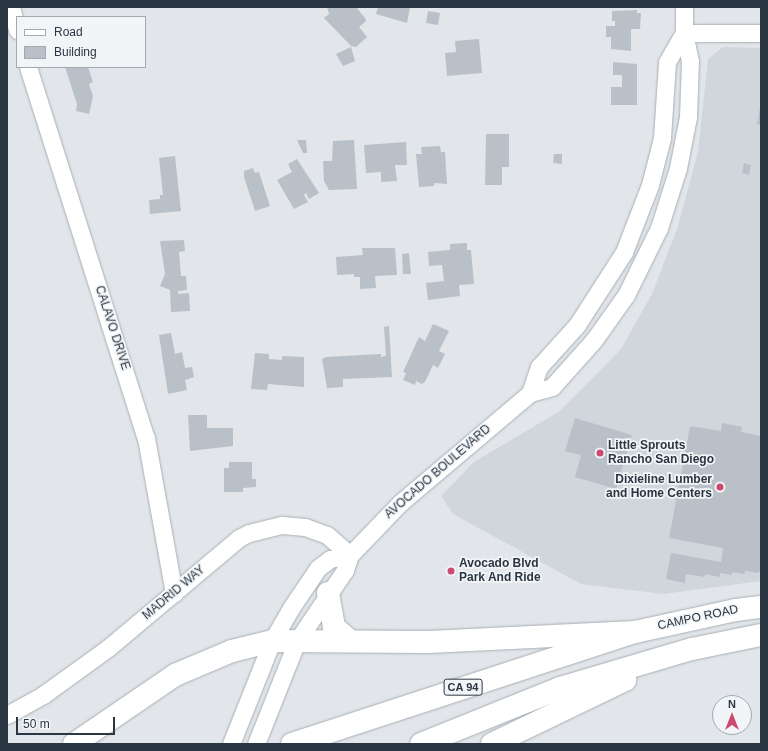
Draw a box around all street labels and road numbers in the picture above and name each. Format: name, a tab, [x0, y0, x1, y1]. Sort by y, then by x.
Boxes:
street label: CALAVO DRIVE	[92, 284, 132, 372]
street label: AVOCADO BOULEVARD	[382, 422, 494, 522]
street label: MADRID WAY	[140, 563, 208, 623]
street label: CAMPO ROAD	[656, 602, 740, 634]
road number: CA 94	[443, 678, 483, 696]

